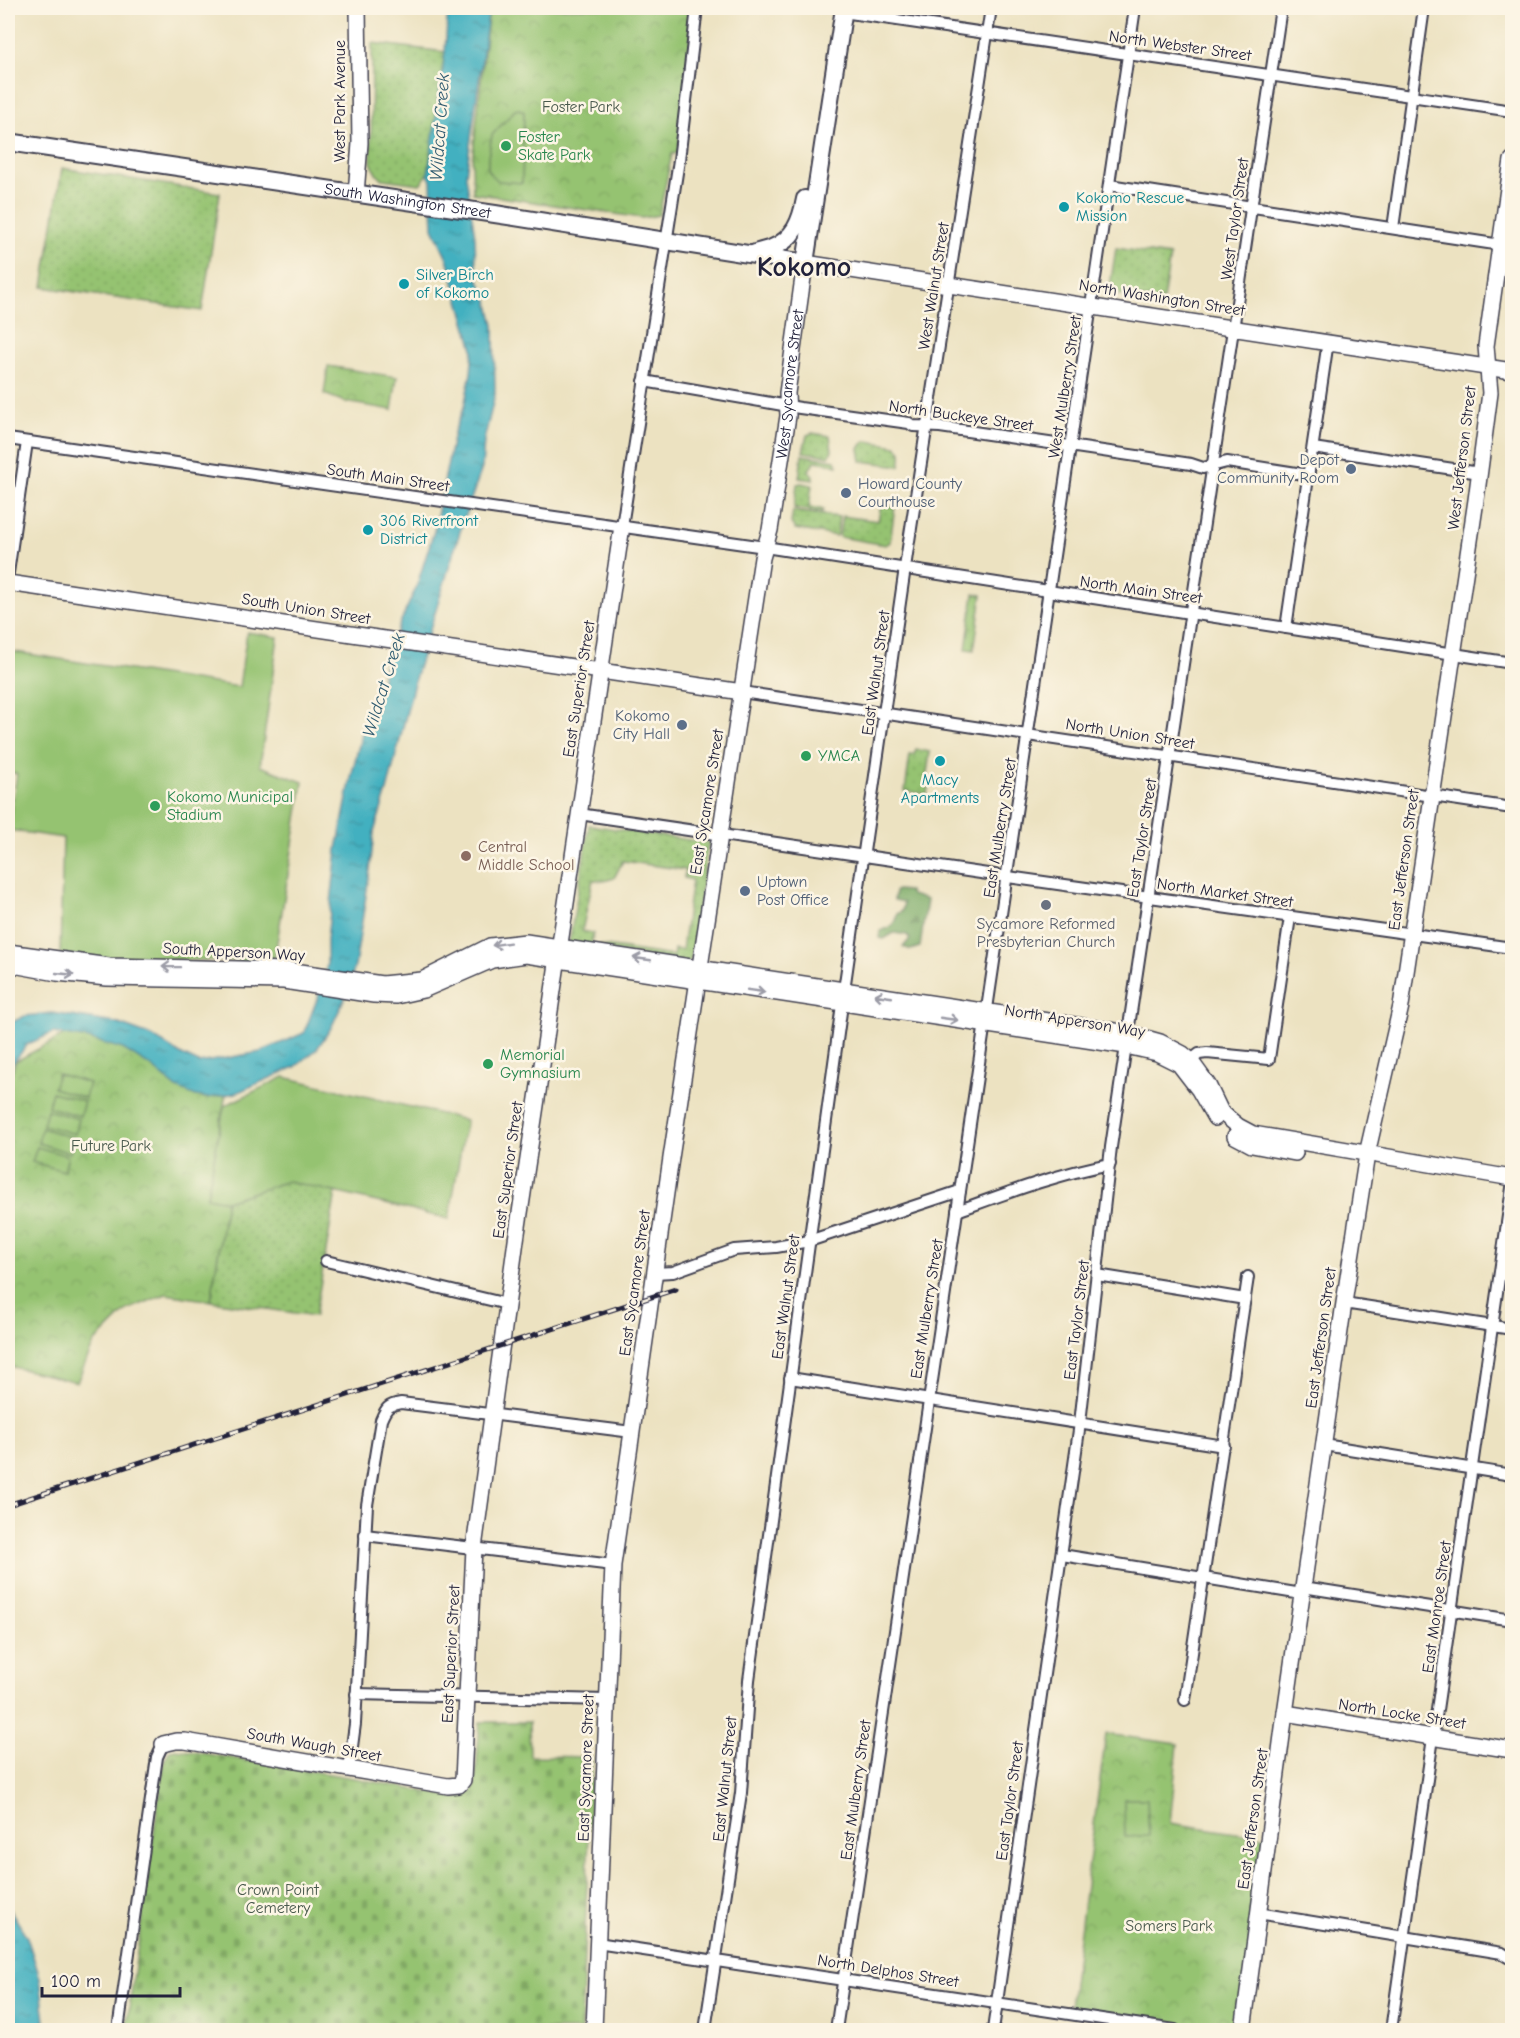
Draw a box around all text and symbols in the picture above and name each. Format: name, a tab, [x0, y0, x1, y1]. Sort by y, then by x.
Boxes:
street label: North Webster Street	[1108, 27, 1253, 65]
street label: West Park Avenue	[331, 40, 349, 162]
water label: Wildcat Creek	[426, 72, 454, 181]
park label: Foster Park	[542, 98, 620, 116]
place label: Foster Skate Park	[518, 128, 591, 164]
marker: Foster Skate Park	[499, 139, 513, 153]
street label: West Taylor Street	[1218, 156, 1253, 281]
street label: South Washington Street	[323, 180, 493, 222]
place label: Kokomo Rescue Mission	[1076, 189, 1184, 225]
marker: Kokomo Rescue Mission	[1057, 200, 1071, 214]
street label: West Walnut Street	[915, 221, 953, 351]
district label: Kokomo	[757, 251, 851, 283]
place label: Silver Birch of Kokomo	[416, 266, 494, 302]
street label: North Washington Street	[1078, 276, 1247, 320]
marker: Silver Birch of Kokomo	[397, 277, 411, 291]
street label: West Sycamore Street	[772, 308, 808, 460]
street label: West Mulberry Street	[1045, 314, 1085, 460]
street label: West Jefferson Street	[1444, 385, 1480, 531]
street label: North Buckeye Street	[888, 397, 1035, 435]
place label: Depot Community Room	[1217, 451, 1339, 487]
street label: South Main Street	[326, 460, 451, 496]
marker: Depot Community Room	[1344, 462, 1358, 476]
place label: Howard County Courthouse	[858, 475, 963, 511]
marker: Howard County Courthouse	[839, 486, 853, 500]
place label: 306 Riverfront District	[380, 512, 479, 548]
marker: 306 Riverfront District	[361, 523, 375, 537]
street label: North Main Street	[1079, 573, 1204, 608]
street label: South Union Street	[240, 590, 372, 628]
street label: East Walnut Street	[858, 609, 894, 737]
street label: East Superior Street	[559, 619, 599, 759]
water label: Wildcat Creek	[358, 630, 410, 739]
place label: Kokomo City Hall	[613, 707, 670, 743]
street label: North Union Street	[1064, 715, 1196, 753]
marker: Kokomo City Hall	[675, 718, 689, 732]
street label: East Sycamore Street	[687, 727, 727, 876]
place label: YMCA	[818, 747, 860, 765]
marker: YMCA	[799, 749, 813, 763]
marker: Macy Apartments	[933, 754, 947, 768]
street label: East Mulberry Street	[980, 756, 1020, 899]
place label: Macy Apartments	[901, 771, 979, 807]
street label: East Taylor Street	[1124, 777, 1160, 899]
place label: Kokomo Municipal Stadium	[167, 788, 293, 824]
street label: East Jefferson Street	[1385, 788, 1423, 932]
marker: Kokomo Municipal Stadium	[148, 799, 162, 813]
place label: Central Middle School	[478, 838, 574, 874]
marker: Central Middle School	[459, 849, 473, 863]
place label: Uptown Post Office	[757, 873, 829, 909]
street label: North Market Street	[1156, 875, 1295, 912]
marker: Uptown Post Office	[738, 884, 752, 898]
marker: Sycamore Reformed Presbyterian Church	[1039, 898, 1053, 912]
place label: Sycamore Reformed Presbyterian Church	[977, 915, 1115, 951]
street label: South Apperson Way	[163, 939, 306, 965]
one-way arrow	[491, 939, 511, 950]
one-way arrow	[633, 954, 652, 965]
one-way arrow	[161, 961, 181, 973]
one-way arrow	[55, 969, 75, 980]
one-way arrow	[745, 985, 765, 996]
one-way arrow	[873, 991, 893, 1002]
street label: North Apperson Way	[1003, 1001, 1147, 1041]
one-way arrow	[938, 1014, 958, 1025]
place label: Memorial Gymnasium	[500, 1046, 581, 1082]
marker: Memorial Gymnasium	[481, 1057, 495, 1071]
street label: East Superior Street	[489, 1100, 527, 1240]
park label: Future Park	[71, 1137, 151, 1155]
street label: East Sycamore Street	[616, 1208, 654, 1357]
street label: East Walnut Street	[768, 1233, 804, 1361]
street label: East Mulberry Street	[907, 1237, 947, 1380]
street label: East Taylor Street	[1061, 1259, 1093, 1381]
street label: East Jefferson Street	[1302, 1266, 1340, 1410]
street label: East Monroe Street	[1419, 1539, 1455, 1674]
street label: East Superior Street	[438, 1584, 464, 1723]
street label: East Sycamore Street	[574, 1694, 598, 1842]
street label: North Locke Street	[1337, 1695, 1467, 1733]
street label: East Walnut Street	[709, 1715, 741, 1843]
street label: East Mulberry Street	[837, 1718, 875, 1861]
street label: South Waugh Street	[246, 1724, 383, 1766]
street label: East Taylor Street	[993, 1740, 1027, 1862]
street label: East Jefferson Street	[1234, 1747, 1272, 1891]
park label: Crown Point Cemetery	[237, 1881, 319, 1917]
park label: Somers Park	[1125, 1917, 1213, 1935]
street label: North Delphos Street	[816, 1951, 960, 1991]
scale bar	[42, 1960, 180, 1998]
text: 100 m	[51, 1971, 101, 1992]

